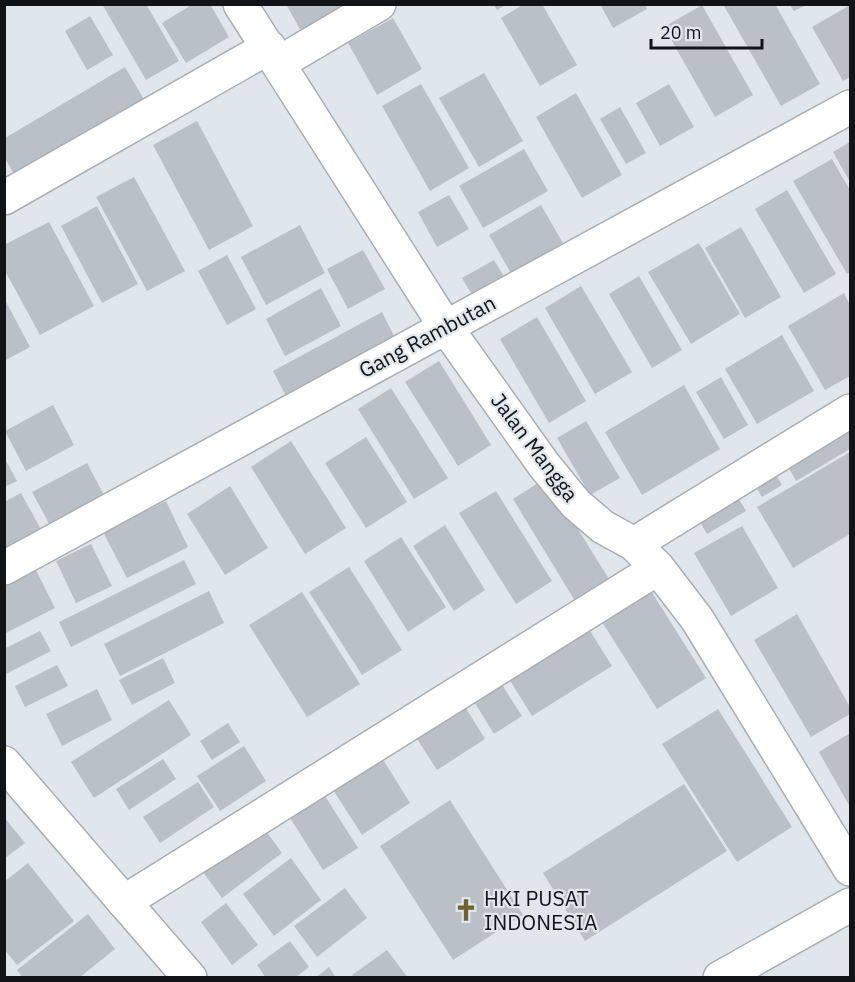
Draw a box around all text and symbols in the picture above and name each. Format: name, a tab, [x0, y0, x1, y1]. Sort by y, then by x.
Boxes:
scale bar	[651, 12, 762, 50]
text: 20 m	[660, 21, 702, 44]
street label: Gang Rambutan	[354, 288, 500, 384]
street label: Jalan Mangga	[485, 387, 585, 507]
place label: HKI PUSAT INDONESIA	[484, 884, 597, 936]
church icon: HKI PUSAT INDONESIA	[453, 897, 479, 923]

